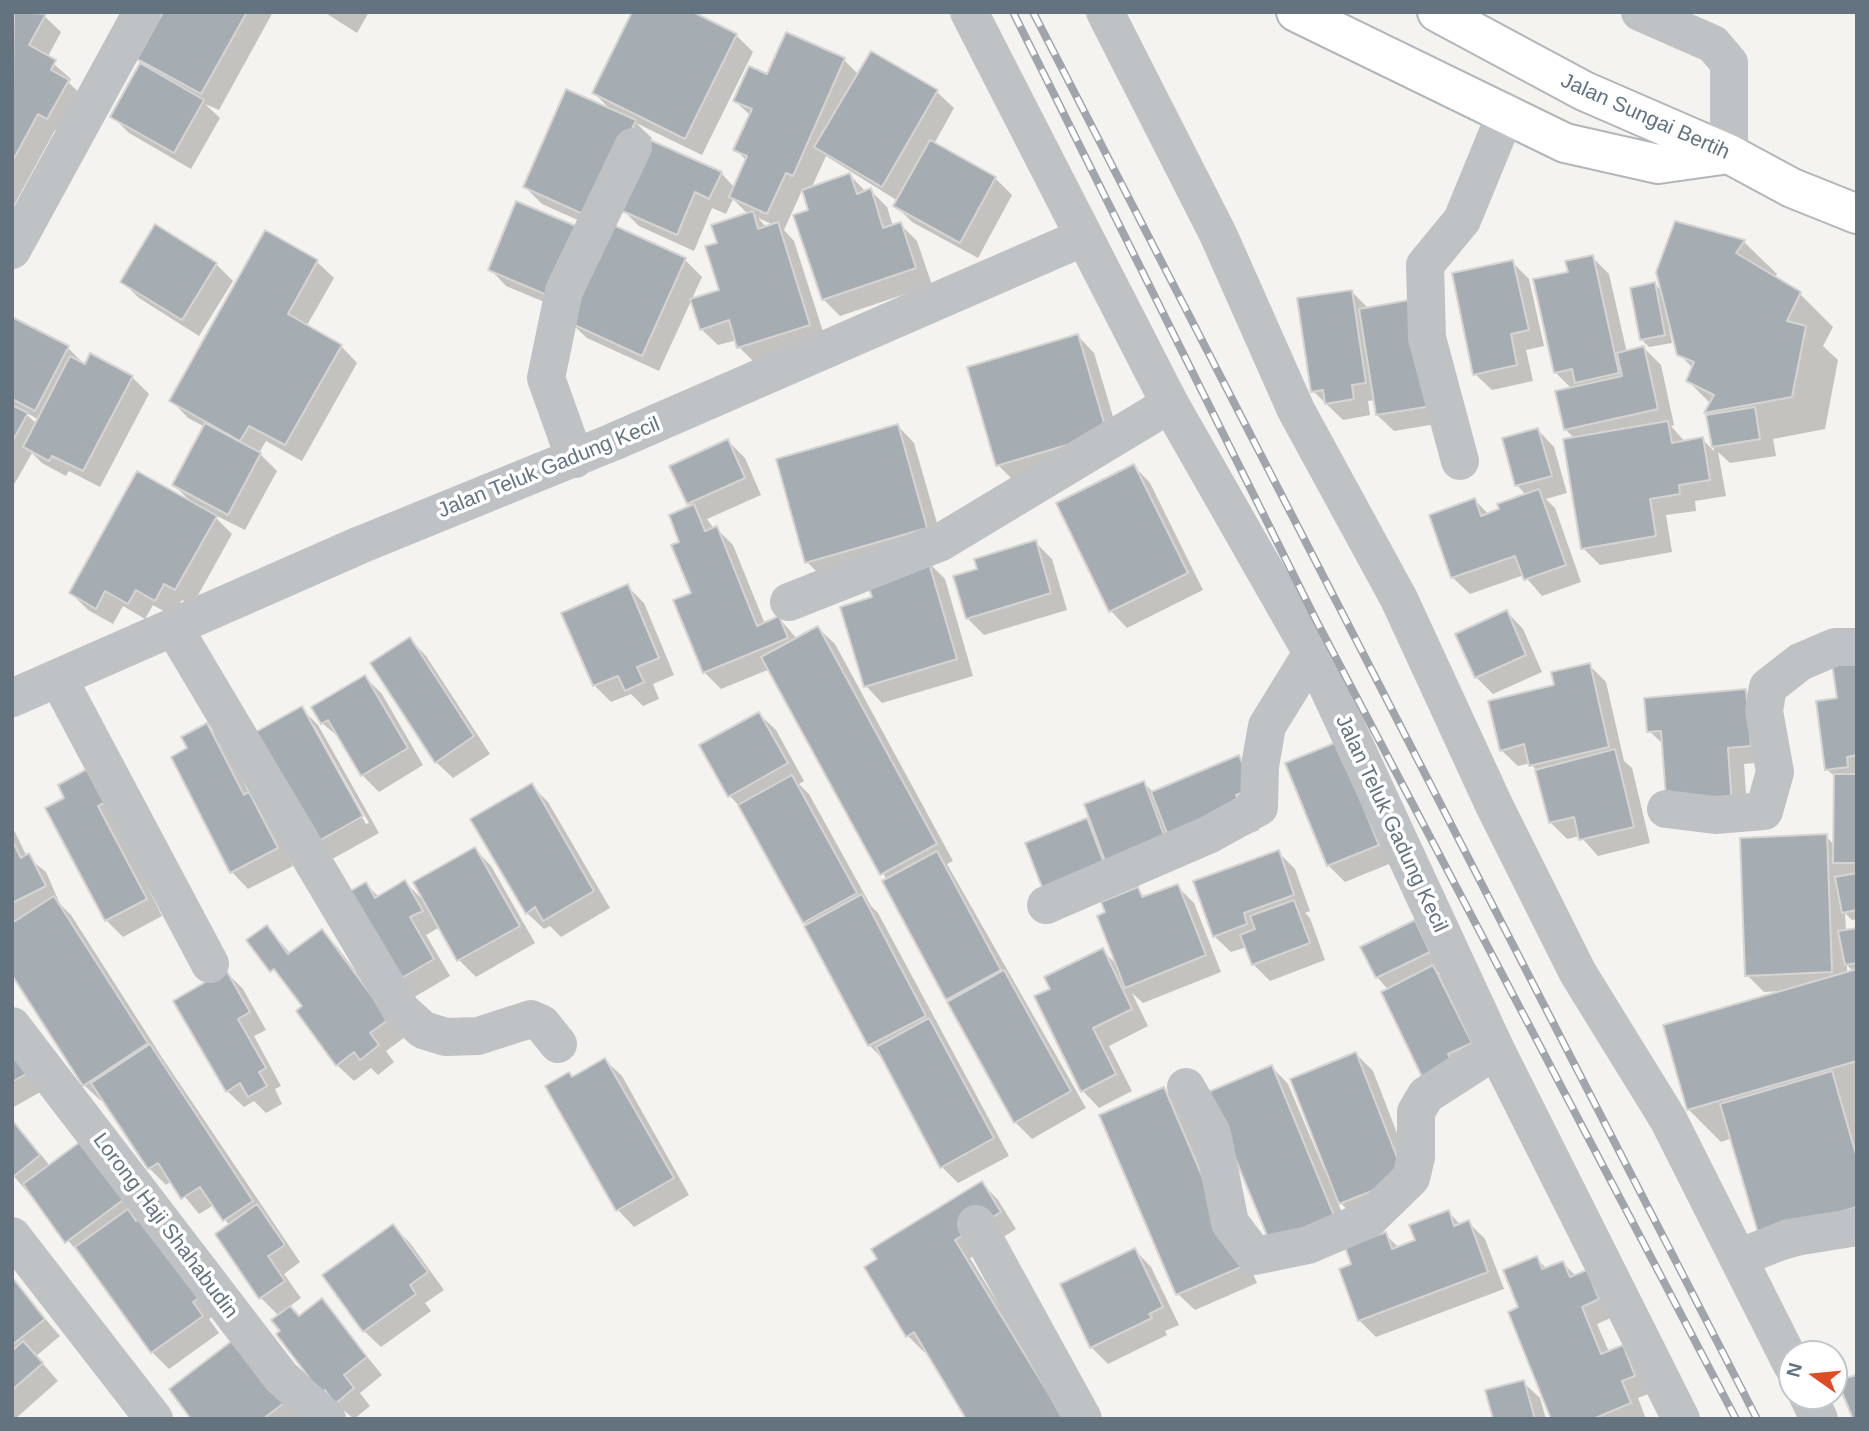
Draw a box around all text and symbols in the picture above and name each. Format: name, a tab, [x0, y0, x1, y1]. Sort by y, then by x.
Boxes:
street label: Jalan Sungai Bertih	[1557, 68, 1733, 166]
street label: Jalan Teluk Gadung Kecil	[434, 412, 664, 524]
street label: Jalan Teluk Gadung Kecil	[1330, 711, 1452, 937]
street label: Lorong Haji Shahabudin	[87, 1128, 243, 1324]
north arrow	[1778, 1340, 1848, 1410]
text: N	[1782, 1361, 1806, 1379]

